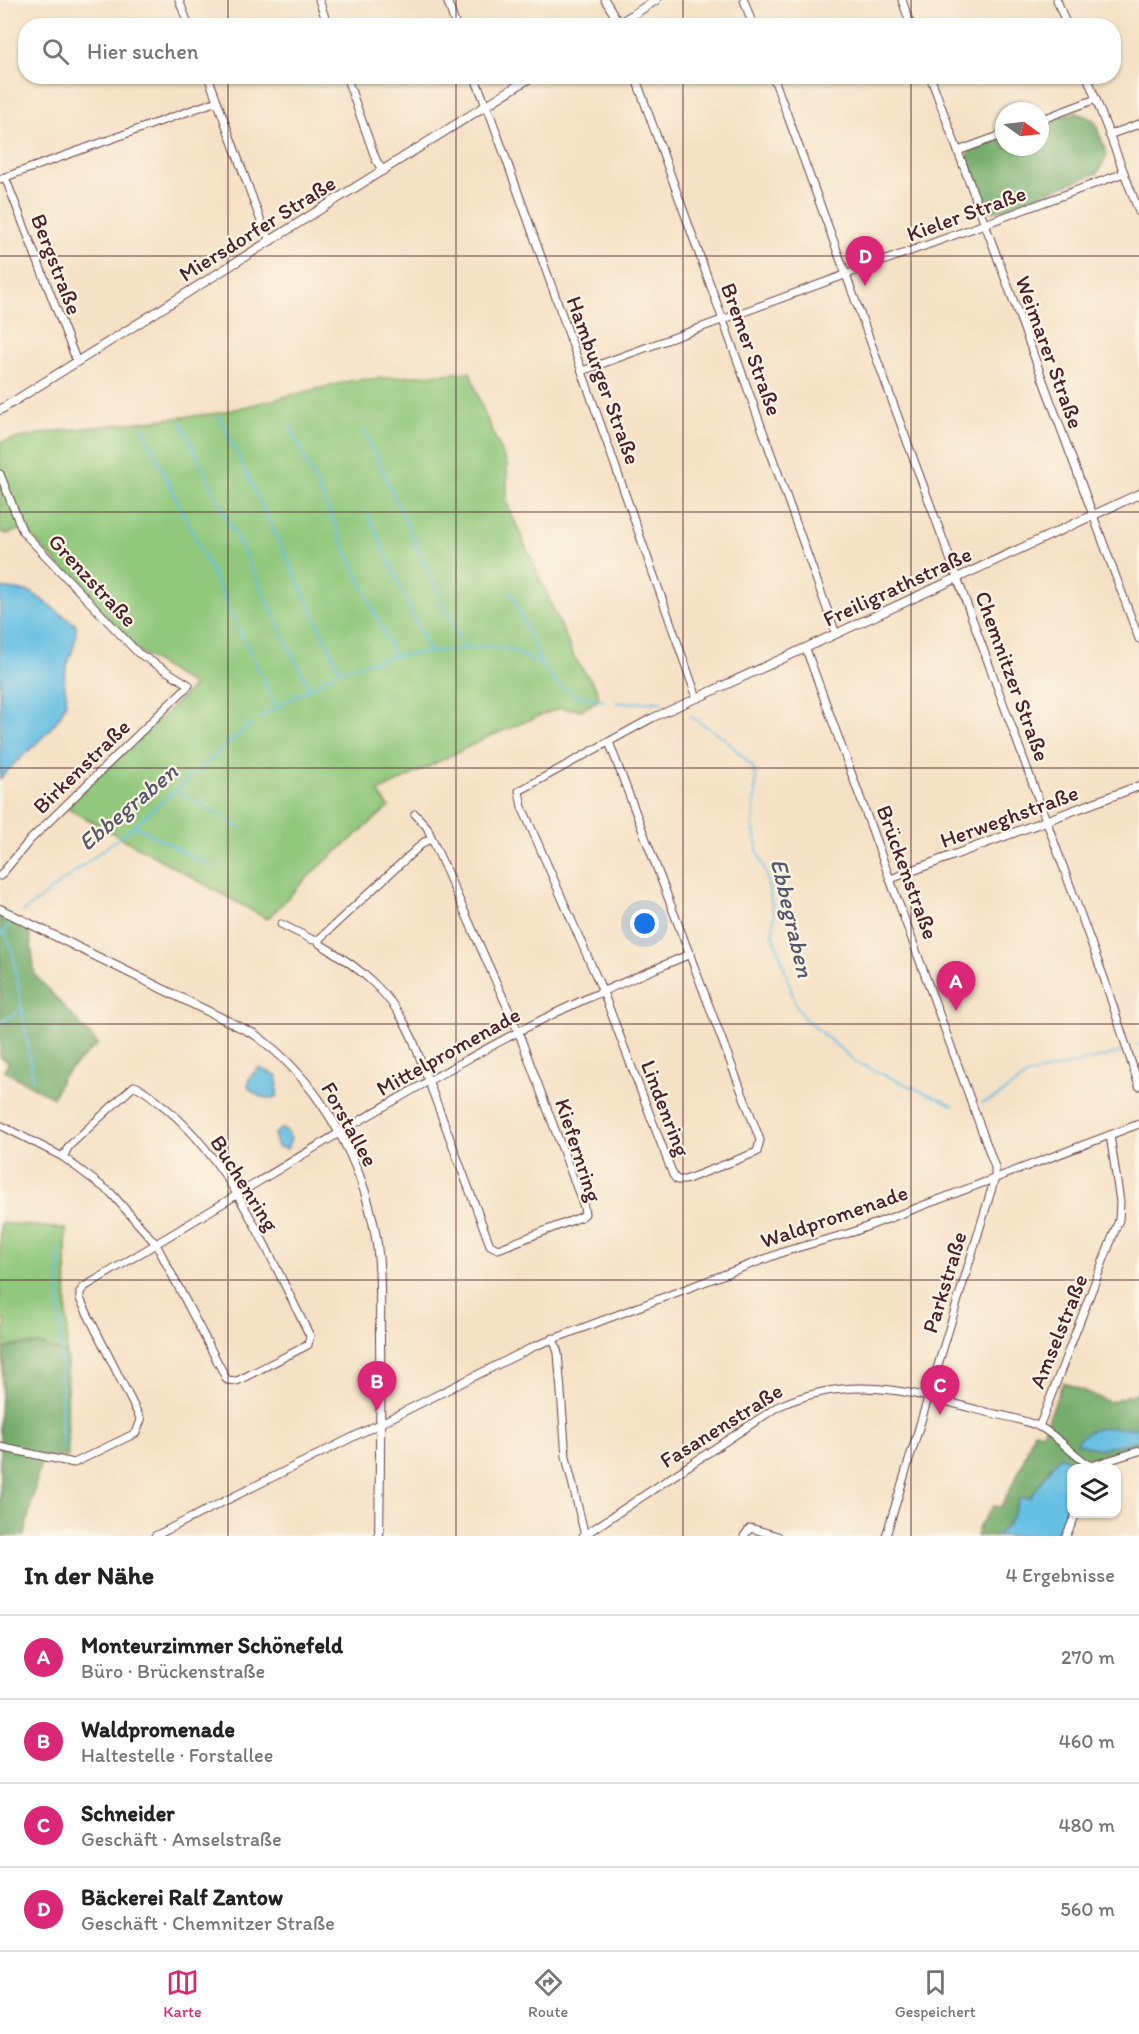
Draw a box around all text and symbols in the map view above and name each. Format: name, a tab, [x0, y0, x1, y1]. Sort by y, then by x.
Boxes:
search box	[18, 18, 1121, 84]
icon: search	[39, 35, 72, 68]
text: Hier suchen	[87, 38, 198, 65]
north arrow	[995, 102, 1049, 156]
street label: Miersdorfer Straße	[174, 169, 341, 288]
street label: Kieler Straße	[903, 179, 1030, 248]
street label: Bergstraße	[25, 210, 88, 318]
pin: D	[846, 236, 884, 286]
street label: Weimarer Straße	[1009, 272, 1090, 432]
street label: Bremer Straße	[715, 279, 788, 419]
street label: Hamburger Straße	[561, 292, 647, 468]
street label: Grenzstraße	[43, 528, 143, 633]
street label: Freiligrathstraße	[819, 540, 976, 633]
street label: Chemnitzer Straße	[969, 587, 1056, 765]
street label: Birkenstraße	[27, 713, 136, 819]
water label: Ebbegraben	[72, 756, 184, 857]
street label: Herweghstraße	[936, 779, 1082, 854]
street label: Brückenstraße	[871, 801, 944, 943]
water label: Ebbegraben	[765, 856, 820, 980]
your location	[630, 909, 659, 938]
pin: A	[936, 962, 976, 1011]
street label: Mittelpromenade	[372, 1001, 525, 1102]
street label: Lindenring	[635, 1056, 697, 1161]
street label: Forstallee	[315, 1077, 384, 1171]
street label: Kiefernring	[549, 1095, 608, 1206]
street label: Buchenring	[204, 1130, 285, 1237]
street label: Waldpromenade	[757, 1179, 911, 1254]
street label: Parkstraße	[916, 1228, 973, 1336]
street label: Amselstraße	[1023, 1270, 1094, 1392]
pin: B	[358, 1362, 397, 1411]
pin: C	[920, 1366, 960, 1415]
street label: Fasanenstraße	[655, 1377, 788, 1474]
map controls	[1067, 1464, 1121, 1518]
button: layers	[1067, 1464, 1121, 1518]
text: In der Nähe	[24, 1559, 154, 1591]
text: 4 Ergebnisse	[1005, 1563, 1115, 1587]
text: Monteurzimmer Schönefeld	[81, 1632, 343, 1659]
text: A	[37, 1645, 50, 1669]
text: 270 m	[1061, 1645, 1115, 1669]
text: Büro · Brückenstraße	[81, 1659, 265, 1683]
text: Waldpromenade	[81, 1716, 235, 1743]
text: B	[37, 1729, 50, 1753]
text: 460 m	[1059, 1729, 1115, 1753]
text: Haltestelle · Forstallee	[81, 1743, 273, 1767]
text: Schneider	[81, 1800, 175, 1827]
text: C	[37, 1813, 50, 1837]
text: 480 m	[1058, 1813, 1115, 1837]
text: Geschäft · Amselstraße	[81, 1827, 282, 1851]
text: Bäckerei Ralf Zantow	[81, 1884, 283, 1911]
text: D	[37, 1897, 50, 1921]
text: 560 m	[1060, 1897, 1115, 1921]
text: Geschäft · Chemnitzer Straße	[81, 1911, 335, 1935]
tab: Karte	[163, 1966, 202, 2021]
tab: Route	[528, 1966, 568, 2021]
tab: Gespeichert	[895, 1966, 976, 2021]

